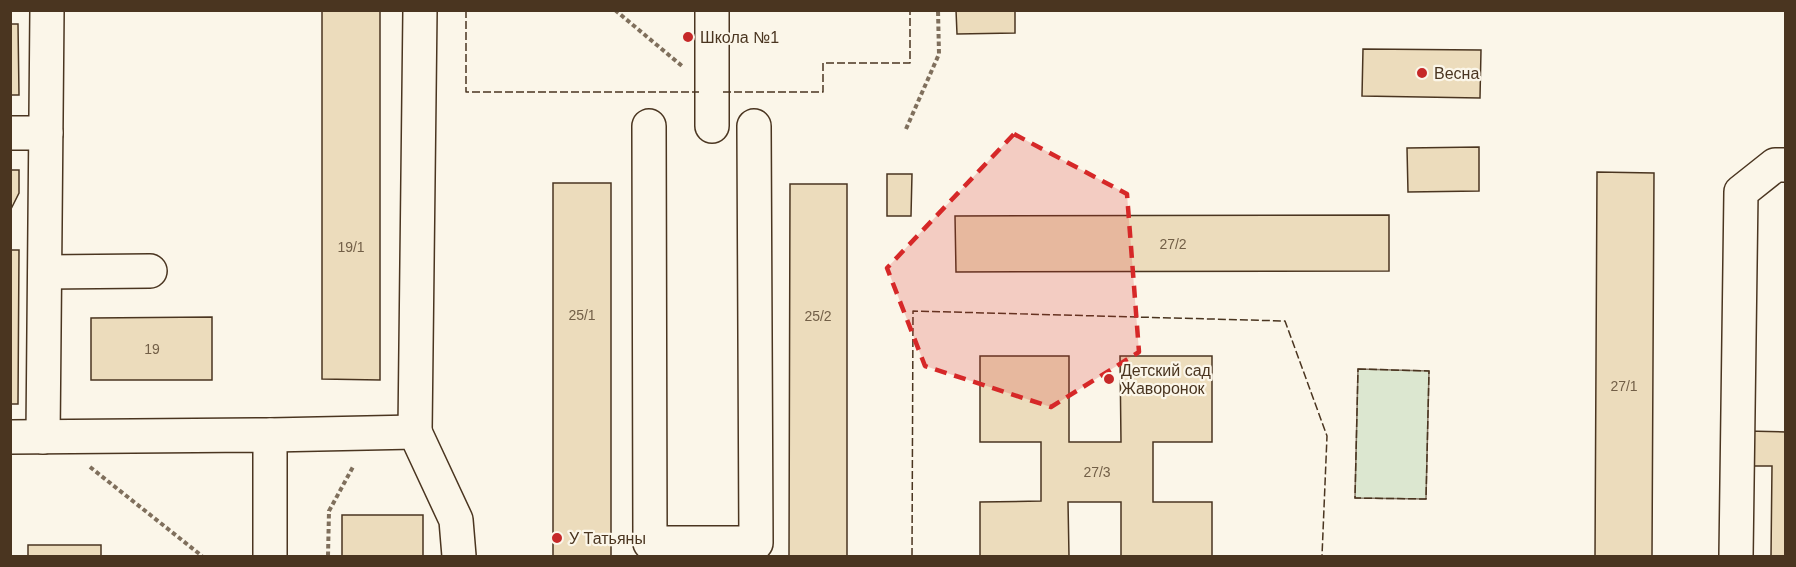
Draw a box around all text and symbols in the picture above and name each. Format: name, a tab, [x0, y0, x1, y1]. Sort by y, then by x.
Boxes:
place label: Школа №1	[700, 29, 779, 46]
marker: Школа №1	[681, 30, 695, 44]
place label: Весна	[1434, 65, 1479, 82]
marker: Весна	[1415, 66, 1429, 80]
house number: 27/2	[1159, 236, 1187, 252]
house number: 19/1	[337, 239, 365, 255]
house number: 25/1	[568, 307, 596, 323]
house number: 25/2	[804, 308, 832, 324]
house number: 19	[144, 341, 160, 357]
place label: Детский сад Жаворонок	[1121, 362, 1212, 397]
marker: Детский сад Жаворонок	[1102, 372, 1116, 386]
house number: 27/1	[1610, 378, 1638, 394]
house number: 27/3	[1083, 464, 1111, 480]
place label: У Татьяны	[569, 530, 646, 547]
marker: У Татьяны	[550, 531, 564, 545]

